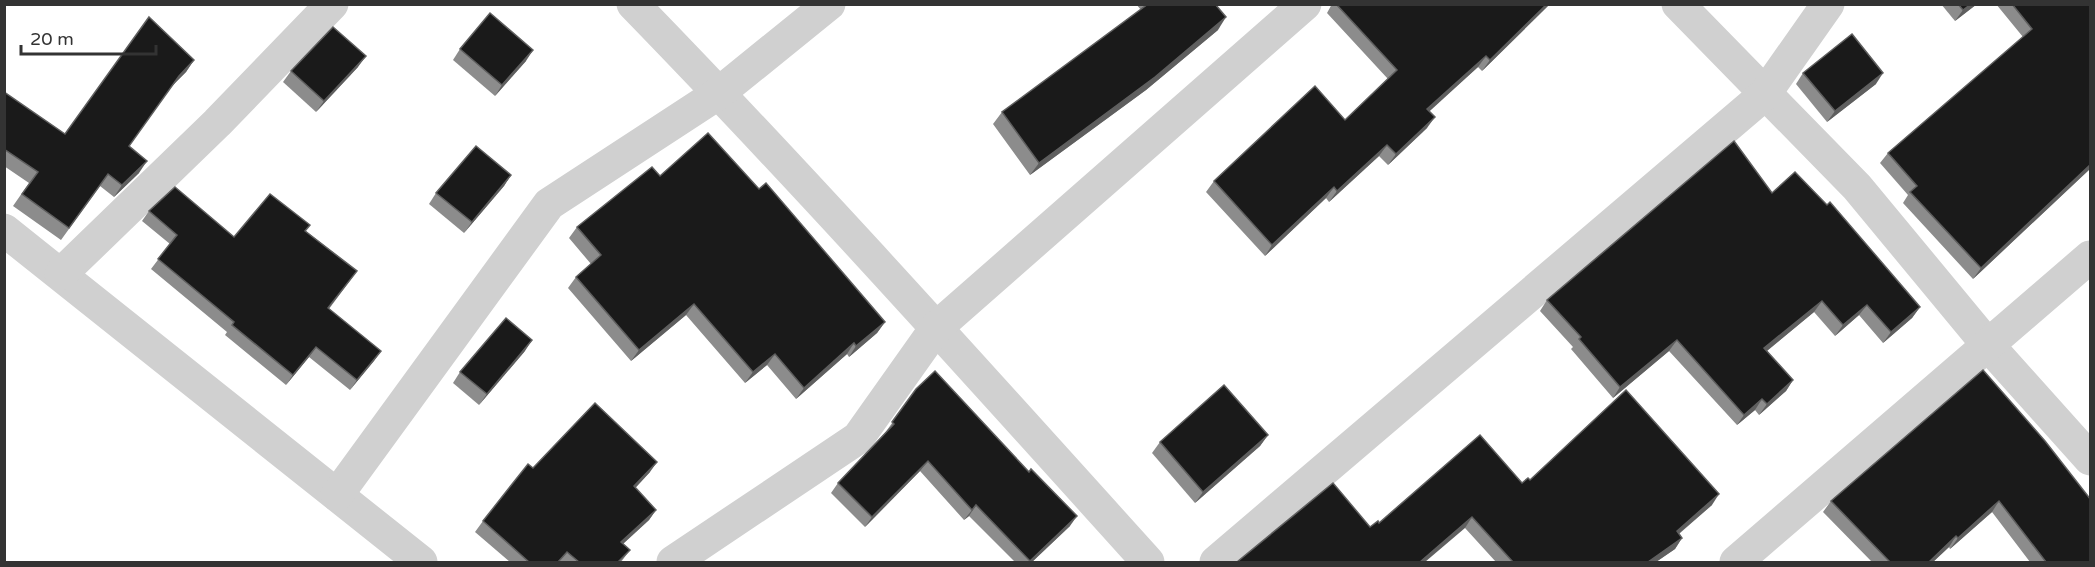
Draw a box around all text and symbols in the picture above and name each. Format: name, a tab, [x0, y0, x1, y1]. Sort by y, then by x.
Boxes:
scale bar	[21, 18, 156, 56]
text: 20 m	[30, 28, 74, 50]

